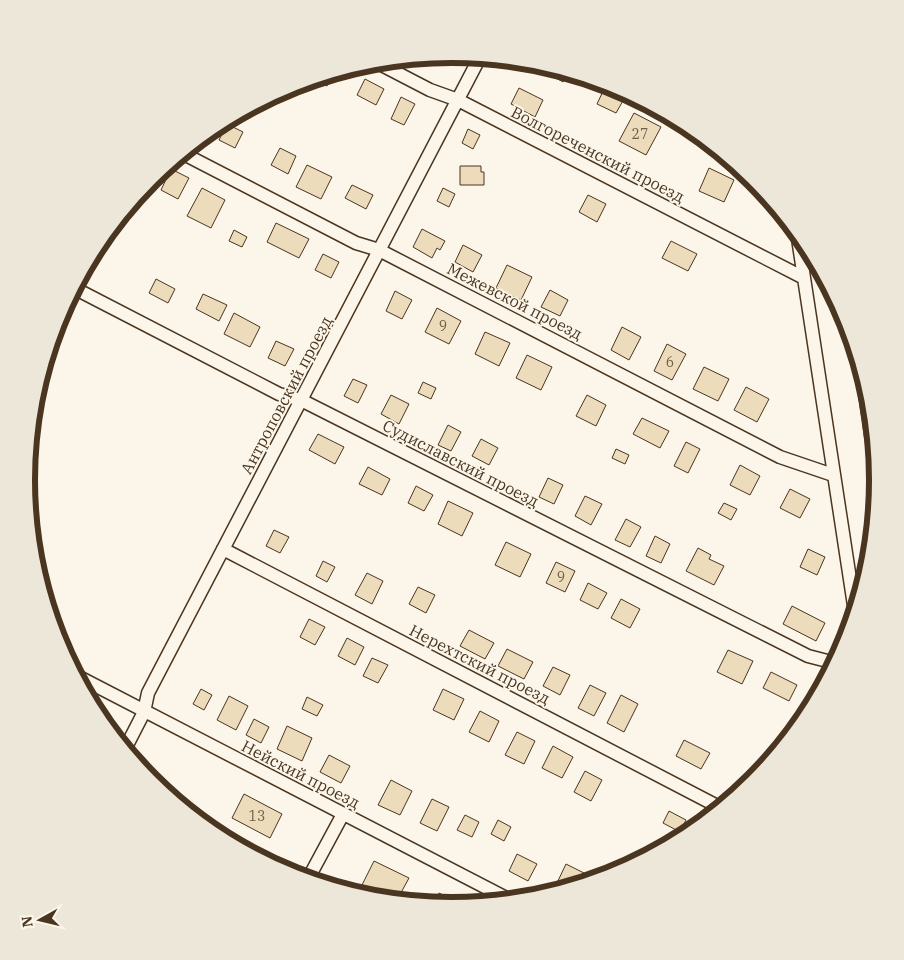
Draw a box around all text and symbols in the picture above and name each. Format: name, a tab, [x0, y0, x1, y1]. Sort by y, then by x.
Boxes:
street label: Волгореченский проезд	[508, 101, 688, 207]
house number: 27	[632, 125, 648, 143]
street label: Межевской проезд	[444, 258, 586, 344]
street label: Антроповский проезд	[236, 312, 336, 477]
house number: 9	[439, 317, 447, 335]
house number: 6	[666, 353, 674, 371]
street label: Судиславский проезд	[380, 415, 543, 511]
house number: 9	[557, 568, 565, 586]
street label: Нерехтский проезд	[406, 620, 554, 708]
street label: Нейский проезд	[238, 736, 364, 813]
house number: 13	[249, 807, 265, 825]
north arrow	[15, 895, 65, 945]
text: N	[17, 915, 37, 929]

